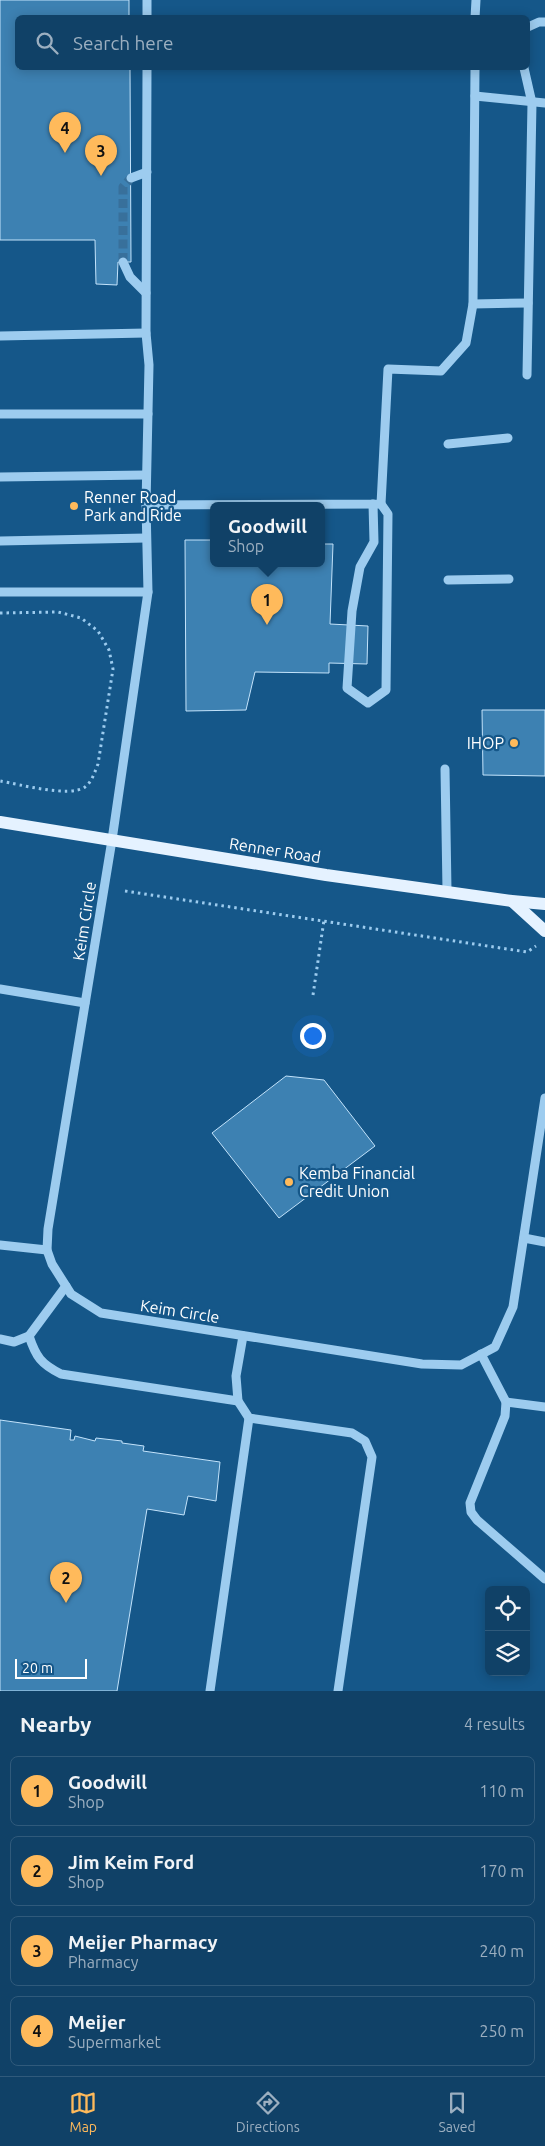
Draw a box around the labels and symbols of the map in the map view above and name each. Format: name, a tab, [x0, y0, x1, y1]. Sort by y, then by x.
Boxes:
pin: 4	[49, 112, 81, 153]
pin: 3	[85, 135, 117, 176]
place label: Renner Road Park and Ride	[84, 488, 182, 524]
marker: Renner Road Park and Ride	[68, 500, 80, 512]
pin: 1	[251, 584, 283, 625]
place label: IHOP	[467, 734, 504, 752]
marker: IHOP	[508, 737, 520, 749]
street label: Renner Road	[228, 834, 322, 866]
street label: Keim Circle	[69, 880, 99, 962]
your location	[300, 1023, 326, 1049]
place label: Kemba Financial Credit Union	[299, 1164, 415, 1200]
marker: Kemba Financial Credit Union	[283, 1176, 295, 1188]
street label: Keim Circle	[139, 1296, 221, 1326]
pin: 2	[50, 1562, 82, 1603]
scale bar	[15, 1656, 88, 1679]

